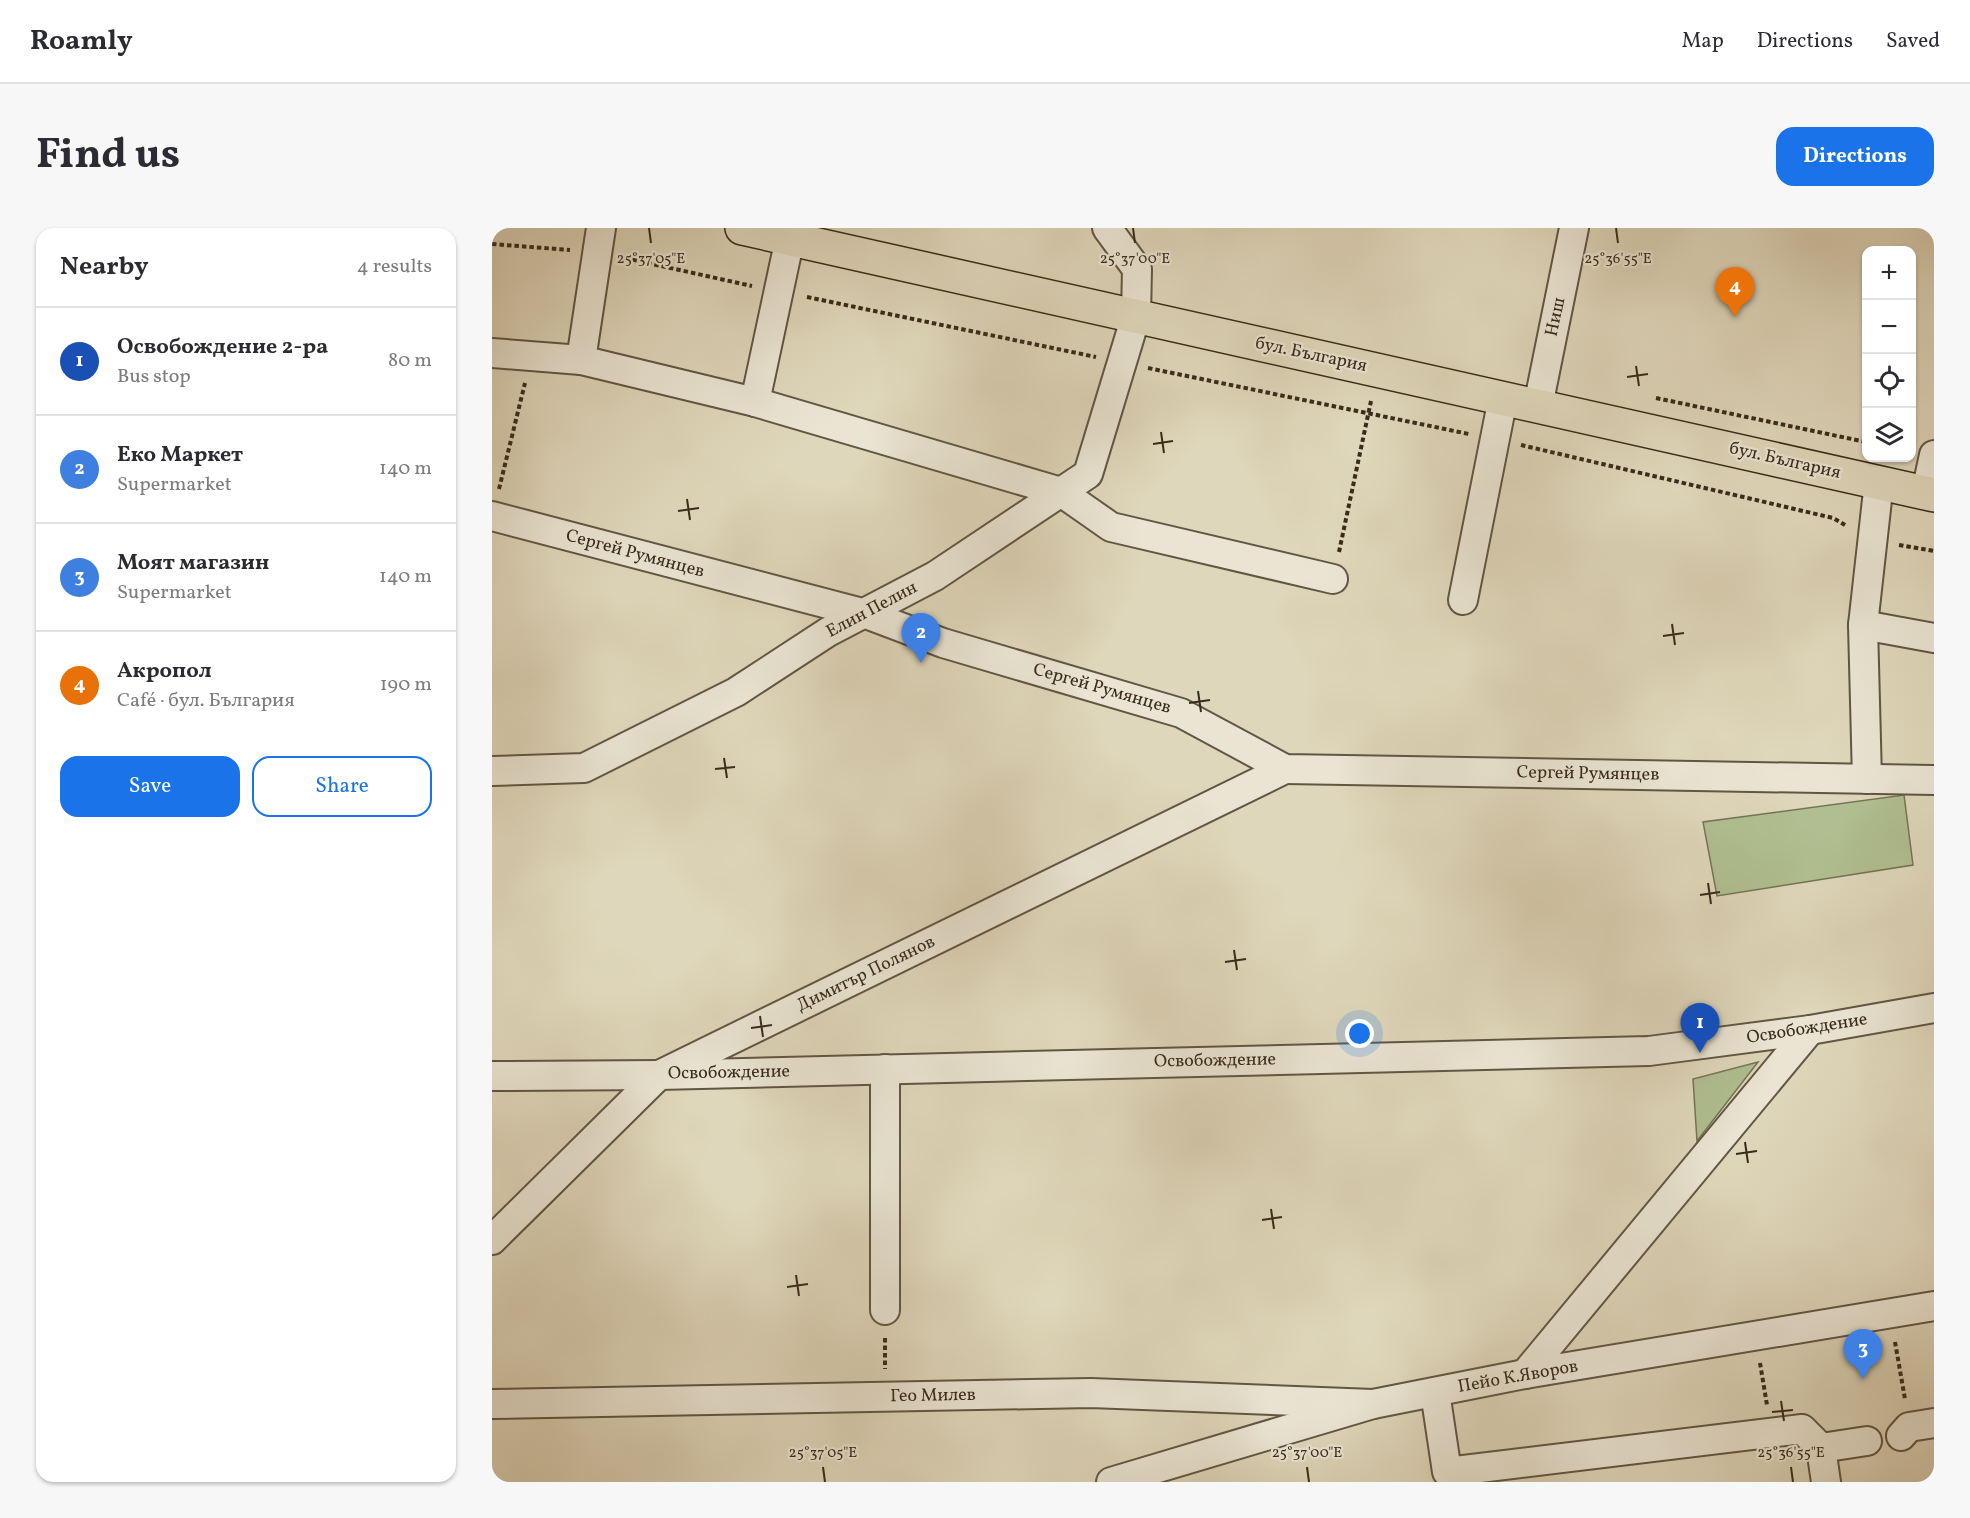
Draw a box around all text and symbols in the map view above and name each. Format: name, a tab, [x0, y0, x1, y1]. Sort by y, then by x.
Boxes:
text: Roamly	[30, 22, 133, 61]
text: Map	[1682, 27, 1724, 56]
text: Directions	[1757, 27, 1853, 56]
text: Saved	[1886, 27, 1940, 56]
text: Find us	[36, 127, 180, 186]
button: Directions	[1776, 127, 1934, 186]
map controls	[1862, 246, 1916, 462]
button: +	[1862, 246, 1916, 300]
text: Nearby	[60, 249, 149, 285]
text: 25°37'05"E	[617, 249, 685, 270]
text: 25°37'00"E	[1100, 249, 1170, 270]
text: 25°36'55"E	[1584, 249, 1652, 270]
text: 4 results	[357, 253, 432, 281]
pin: 4	[1716, 268, 1754, 317]
street label: Ниш	[1540, 295, 1572, 339]
button: −	[1862, 300, 1916, 354]
street label: бул. България	[1253, 331, 1369, 379]
text: Освобождение 2-ра	[117, 332, 328, 363]
text: 1	[75, 347, 84, 375]
text: 80 m	[388, 347, 432, 375]
button: locate	[1862, 354, 1916, 408]
text: Bus stop	[117, 363, 191, 391]
button: layers	[1862, 408, 1916, 462]
street label: бул. България	[1727, 436, 1843, 486]
text: Еко Маркет	[117, 440, 243, 471]
text: 2	[74, 455, 85, 483]
text: 140 m	[379, 455, 432, 483]
text: Supermarket	[117, 471, 232, 499]
street label: Сергей Румянцев	[563, 523, 707, 585]
text: Моят магазин	[117, 548, 269, 579]
text: 3	[74, 563, 85, 591]
text: 140 m	[379, 563, 432, 591]
street label: Елин Пелин	[822, 576, 922, 644]
text: Supermarket	[117, 579, 232, 607]
pin: 2	[902, 614, 940, 663]
text: Акропол	[117, 656, 212, 687]
street label: Сергей Румянцев	[1030, 657, 1174, 721]
text: 4	[73, 671, 86, 699]
text: 190 m	[380, 671, 432, 699]
text: Café · бул. България	[117, 687, 295, 715]
button: Save	[60, 756, 240, 817]
button: Share	[252, 756, 432, 817]
street label: Сергей Румянцев	[1516, 760, 1660, 788]
street label: Димитър Полянов	[793, 930, 939, 1018]
pin: 1	[1680, 1004, 1720, 1053]
street label: Освобождение	[1745, 1007, 1869, 1051]
your location	[1345, 1019, 1374, 1048]
street label: Освобождение	[1154, 1047, 1276, 1075]
street label: Освобождение	[668, 1059, 790, 1087]
pin: 3	[1844, 1330, 1882, 1379]
street label: Пейо К.Яворов	[1456, 1354, 1580, 1400]
street label: Гео Милев	[890, 1383, 976, 1409]
text: 25°37'05"E	[789, 1443, 857, 1464]
text: 25°37'00"E	[1272, 1443, 1342, 1464]
text: 25°36'55"E	[1757, 1443, 1825, 1464]

